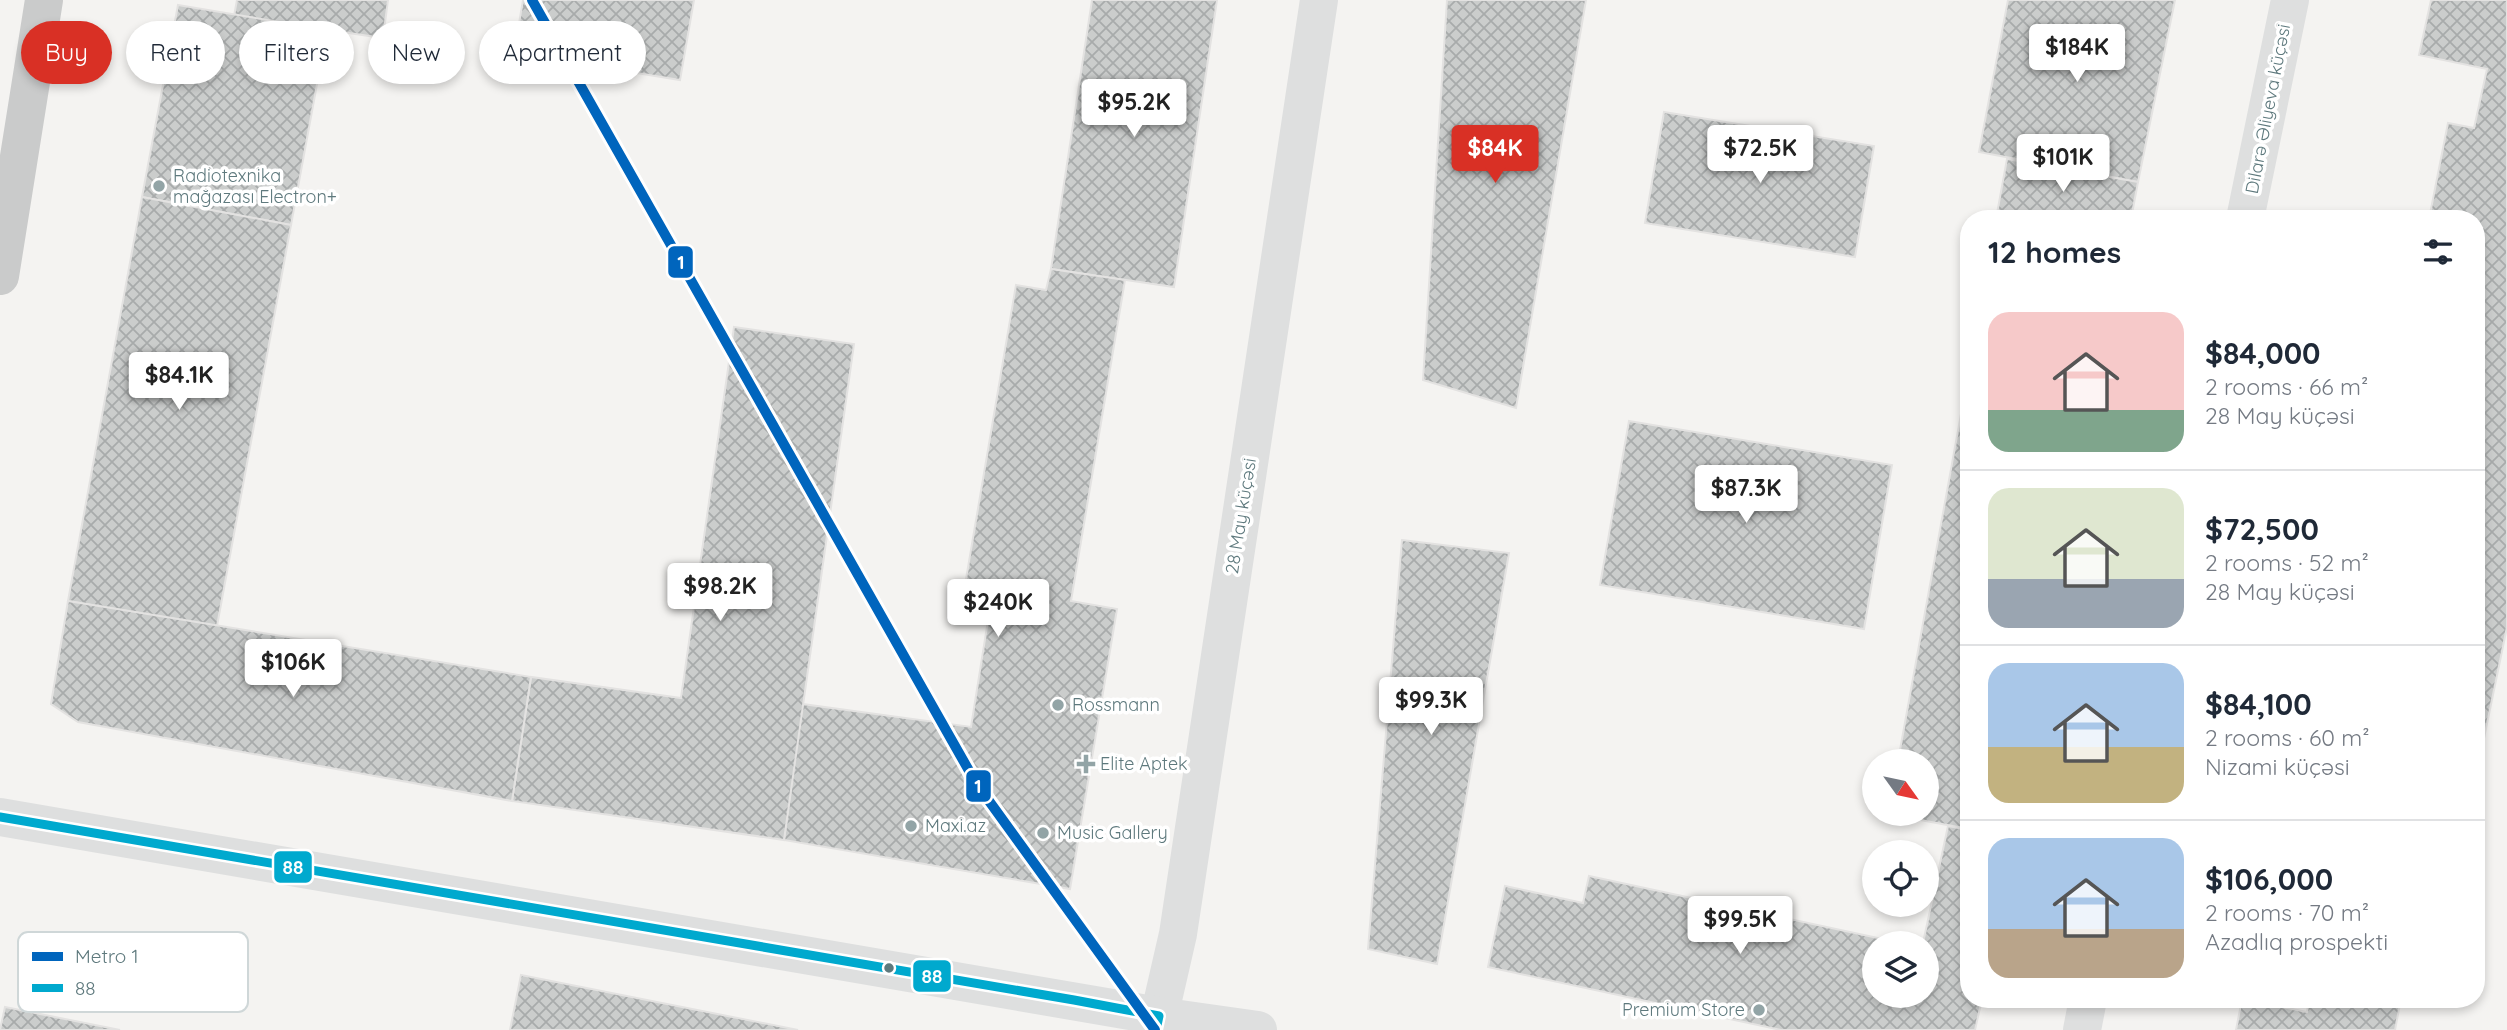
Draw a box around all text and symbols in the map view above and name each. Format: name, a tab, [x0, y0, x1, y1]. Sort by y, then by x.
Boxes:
chip: Buy	[21, 21, 112, 84]
chip: Rent	[126, 21, 225, 84]
chip: Filters	[239, 21, 354, 84]
chip: New	[368, 21, 465, 84]
chip: Apartment	[479, 21, 646, 84]
street label: Dilarə Əliyeva küçəsi	[2240, 22, 2295, 196]
pin: $184K	[2028, 24, 2126, 84]
text: $184K	[2045, 32, 2109, 61]
pin: $95.2K	[1077, 80, 1191, 139]
text: $95.2K	[1097, 87, 1171, 116]
pin: $84K	[1454, 125, 1536, 185]
pin: $72.5K	[1703, 125, 1817, 185]
text: $84K	[1468, 133, 1522, 162]
text: $72.5K	[1723, 133, 1797, 162]
pin: $101K	[2014, 134, 2112, 194]
text: $101K	[2033, 142, 2093, 171]
place label: Radiotexnika mağazası Electron+	[173, 164, 337, 208]
marker: Radiotexnika mağazası Electron+	[151, 178, 167, 194]
text: 12 homes	[1988, 233, 2121, 271]
icon: filters	[2419, 233, 2457, 271]
line badge: 1	[667, 245, 694, 279]
text: 1	[677, 250, 685, 274]
text: $84,000	[2205, 334, 2321, 372]
icon: home	[2044, 340, 2128, 424]
pin: $84.1K	[122, 352, 236, 412]
text: $84.1K	[145, 360, 213, 389]
text: 2 rooms · 66 m²	[2205, 372, 2368, 401]
text: 28 May küçəsi	[2205, 401, 2355, 430]
street label: 28 May küçəsi	[1220, 456, 1261, 576]
pin: $87.3K	[1689, 466, 1803, 525]
text: $87.3K	[1711, 473, 1781, 502]
text: $72,500	[2205, 510, 2319, 548]
icon: home	[2044, 516, 2128, 600]
text: 2 rooms · 52 m²	[2205, 548, 2369, 577]
pin: $98.2K	[663, 564, 777, 623]
text: $98.2K	[683, 571, 757, 600]
text: 28 May küçəsi	[2205, 577, 2355, 606]
pin: $240K	[949, 580, 1047, 639]
text: $240K	[963, 587, 1033, 616]
pin: $106K	[244, 640, 342, 699]
text: $106K	[261, 647, 325, 676]
pin: $99.3K	[1374, 678, 1488, 737]
text: $99.3K	[1395, 685, 1467, 714]
text: $84,100	[2205, 685, 2312, 723]
icon: home	[2044, 691, 2128, 775]
place label: Rossmann	[1072, 693, 1160, 716]
marker: Rossmann	[1050, 697, 1066, 713]
text: 2 rooms · 60 m²	[2205, 723, 2370, 752]
north arrow	[1862, 749, 1939, 826]
map controls	[1862, 749, 1939, 1008]
place label: Elite Aptek	[1100, 752, 1188, 775]
text: Nizami küçəsi	[2205, 752, 2350, 781]
marker: Elite Aptek	[1078, 756, 1094, 772]
line badge: 1	[965, 769, 992, 803]
text: 1	[974, 774, 982, 798]
place label: Maxi.az	[925, 814, 986, 837]
marker: Maxi.az	[903, 818, 919, 834]
place label: Music Gallery	[1057, 821, 1168, 844]
marker: Music Gallery	[1035, 825, 1051, 841]
button: locate	[1862, 840, 1939, 917]
line badge: 88	[273, 850, 313, 884]
text: 88	[283, 855, 303, 879]
text: $106,000	[2205, 860, 2333, 898]
icon: home	[2044, 866, 2128, 950]
pin: $99.5K	[1683, 897, 1797, 956]
text: 2 rooms · 70 m²	[2205, 898, 2369, 927]
text: $99.5K	[1704, 904, 1776, 933]
text: Azadlıq prospekti	[2205, 927, 2388, 956]
button: layers	[1862, 931, 1939, 1008]
legend	[18, 932, 248, 1012]
text: Metro 1	[75, 944, 138, 968]
line badge: 88	[912, 959, 952, 993]
unlabelled marker	[882, 961, 896, 975]
text: 88	[922, 964, 942, 988]
text: 88	[75, 976, 96, 1000]
place label: Premium Store	[1622, 998, 1745, 1021]
marker: Premium Store	[1751, 1002, 1767, 1018]

